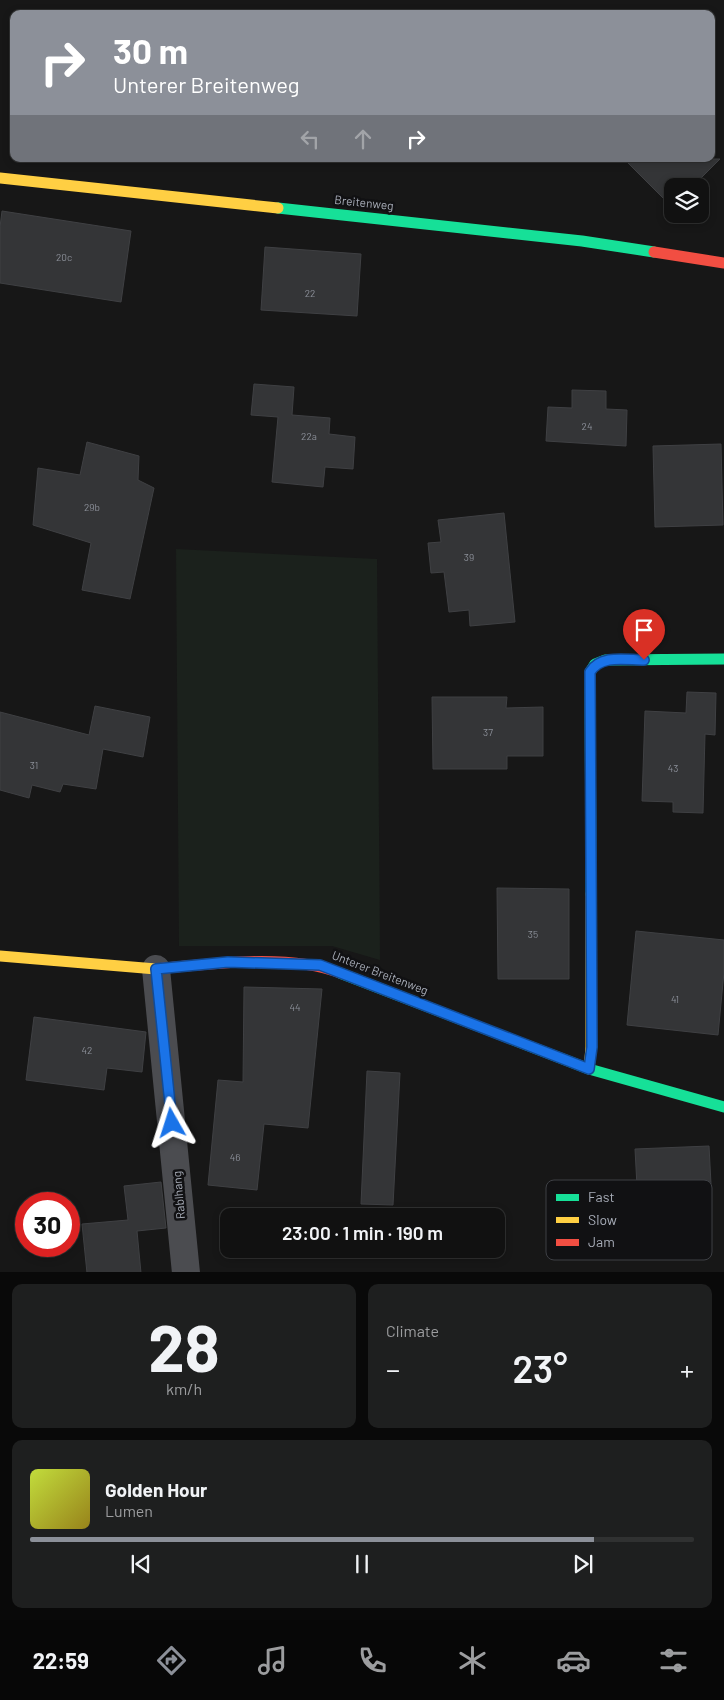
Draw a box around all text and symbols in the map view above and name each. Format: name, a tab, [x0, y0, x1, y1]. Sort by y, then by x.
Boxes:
text: 30 m	[113, 29, 188, 71]
icon: right	[30, 30, 95, 95]
text: Unterer Breitenweg	[113, 71, 300, 97]
icon: left	[296, 125, 324, 153]
icon: ahead	[349, 125, 377, 153]
icon: right	[402, 125, 430, 153]
map controls	[664, 178, 709, 223]
button: layers	[664, 178, 709, 223]
street label: Breitenweg	[334, 192, 394, 212]
house number: 20c	[56, 251, 72, 263]
house number: 22	[305, 287, 315, 299]
house number: 24	[582, 420, 592, 432]
house number: 22a	[301, 430, 317, 442]
house number: 29b	[84, 501, 100, 513]
house number: 39	[464, 551, 474, 563]
pin	[623, 609, 665, 660]
icon: arrive	[630, 616, 658, 644]
house number: 37	[483, 726, 493, 738]
house number: 31	[30, 759, 38, 771]
house number: 43	[668, 762, 678, 774]
house number: 35	[528, 928, 538, 940]
street label: Unterer Breitenweg	[330, 947, 430, 997]
house number: 41	[671, 993, 679, 1005]
house number: 44	[289, 1001, 301, 1013]
house number: 42	[82, 1044, 92, 1056]
position arrow	[145, 1096, 197, 1148]
house number: 46	[230, 1151, 240, 1163]
street label: Rablhang	[169, 1170, 187, 1220]
legend	[546, 1180, 712, 1260]
text: Fast	[588, 1188, 614, 1205]
speed limit sign: 30	[15, 1192, 80, 1257]
text: Slow	[588, 1211, 617, 1228]
text: 23:00 · 1 min · 190 m	[282, 1221, 443, 1244]
text: Jam	[588, 1233, 615, 1250]
text: 28	[148, 1307, 220, 1385]
text: Climate	[386, 1321, 439, 1340]
text: 23°	[512, 1345, 568, 1391]
text: −	[386, 1352, 400, 1386]
text: +	[680, 1352, 694, 1386]
text: km/h	[166, 1379, 202, 1398]
text: Golden Hour	[105, 1478, 207, 1501]
text: Lumen	[105, 1501, 153, 1520]
icon: previous	[127, 1550, 155, 1578]
icon: pause	[348, 1550, 376, 1578]
icon: next	[569, 1550, 597, 1578]
icon: directions	[154, 1643, 189, 1678]
icon: music	[255, 1643, 290, 1678]
icon: phone	[355, 1643, 390, 1678]
icon: climate	[455, 1643, 490, 1678]
icon: car	[556, 1643, 591, 1678]
icon: filters	[656, 1643, 691, 1678]
text: 22:59	[33, 1647, 89, 1673]

